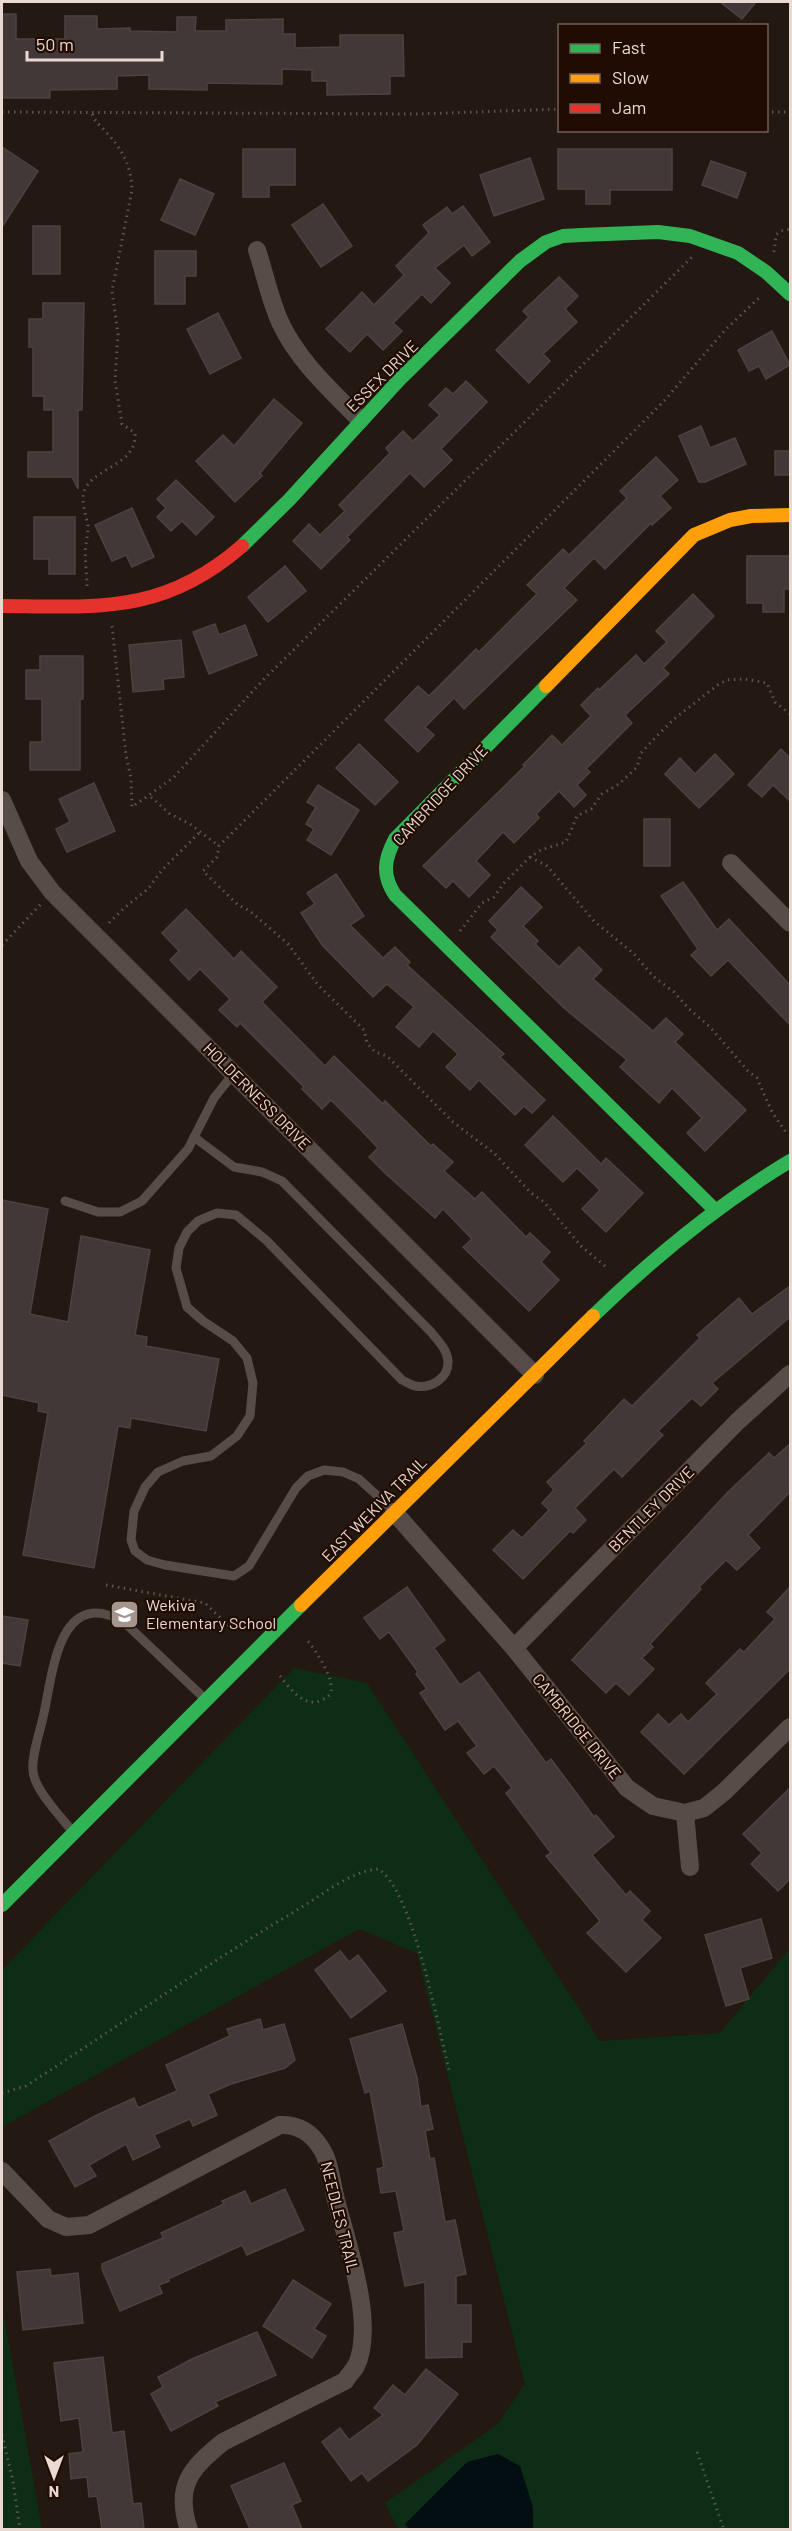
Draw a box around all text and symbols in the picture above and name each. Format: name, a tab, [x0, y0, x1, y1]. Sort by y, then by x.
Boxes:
scale bar	[27, 24, 162, 62]
legend	[558, 24, 768, 132]
text: 50 m	[36, 33, 74, 55]
text: Fast	[612, 36, 646, 58]
text: Slow	[612, 66, 649, 88]
text: Jam	[612, 96, 646, 118]
street label: ESSEX DRIVE	[342, 336, 421, 415]
street label: CAMBRIDGE DRIVE	[388, 741, 491, 849]
street label: HOLDERNESS DRIVE	[200, 1038, 315, 1153]
street label: EAST WEKIVA TRAIL	[317, 1452, 430, 1565]
street label: BENTLEY DRIVE	[604, 1462, 697, 1555]
place label: Wekiva Elementary School	[146, 1595, 276, 1632]
school or university icon: Wekiva Elementary School	[109, 1598, 141, 1630]
street label: CAMBRIDGE DRIVE	[529, 1669, 626, 1782]
street label: NEEDLES TRAIL	[318, 2159, 363, 2274]
north arrow	[24, 2447, 84, 2507]
text: N	[49, 2483, 59, 2502]

